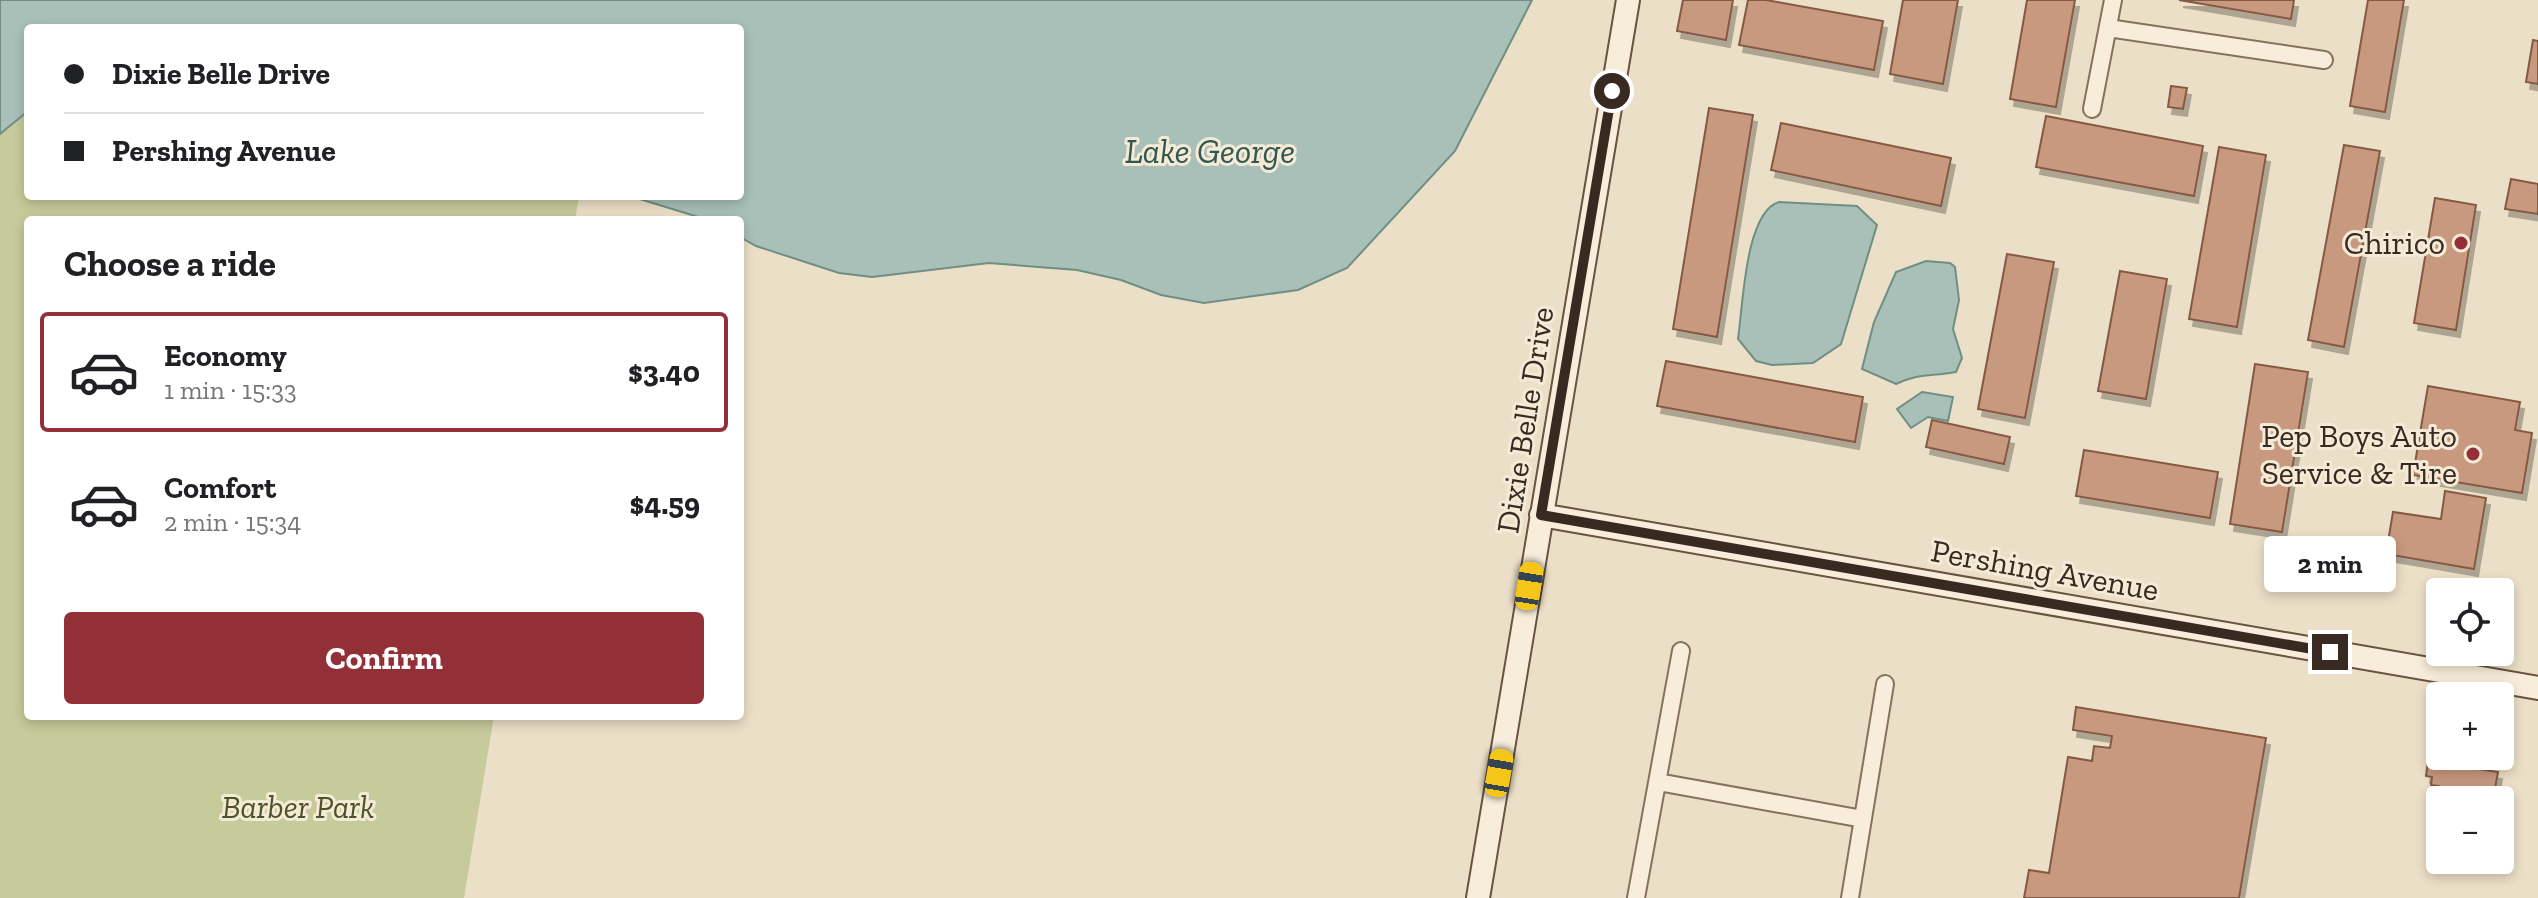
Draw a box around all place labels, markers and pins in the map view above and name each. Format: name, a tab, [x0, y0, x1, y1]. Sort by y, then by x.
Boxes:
place label: Chirico	[2344, 224, 2445, 262]
marker: Chirico	[2452, 234, 2470, 252]
place label: Pep Boys Auto Service & Tire	[2261, 417, 2457, 492]
marker: Pep Boys Auto Service & Tire	[2464, 445, 2482, 463]

